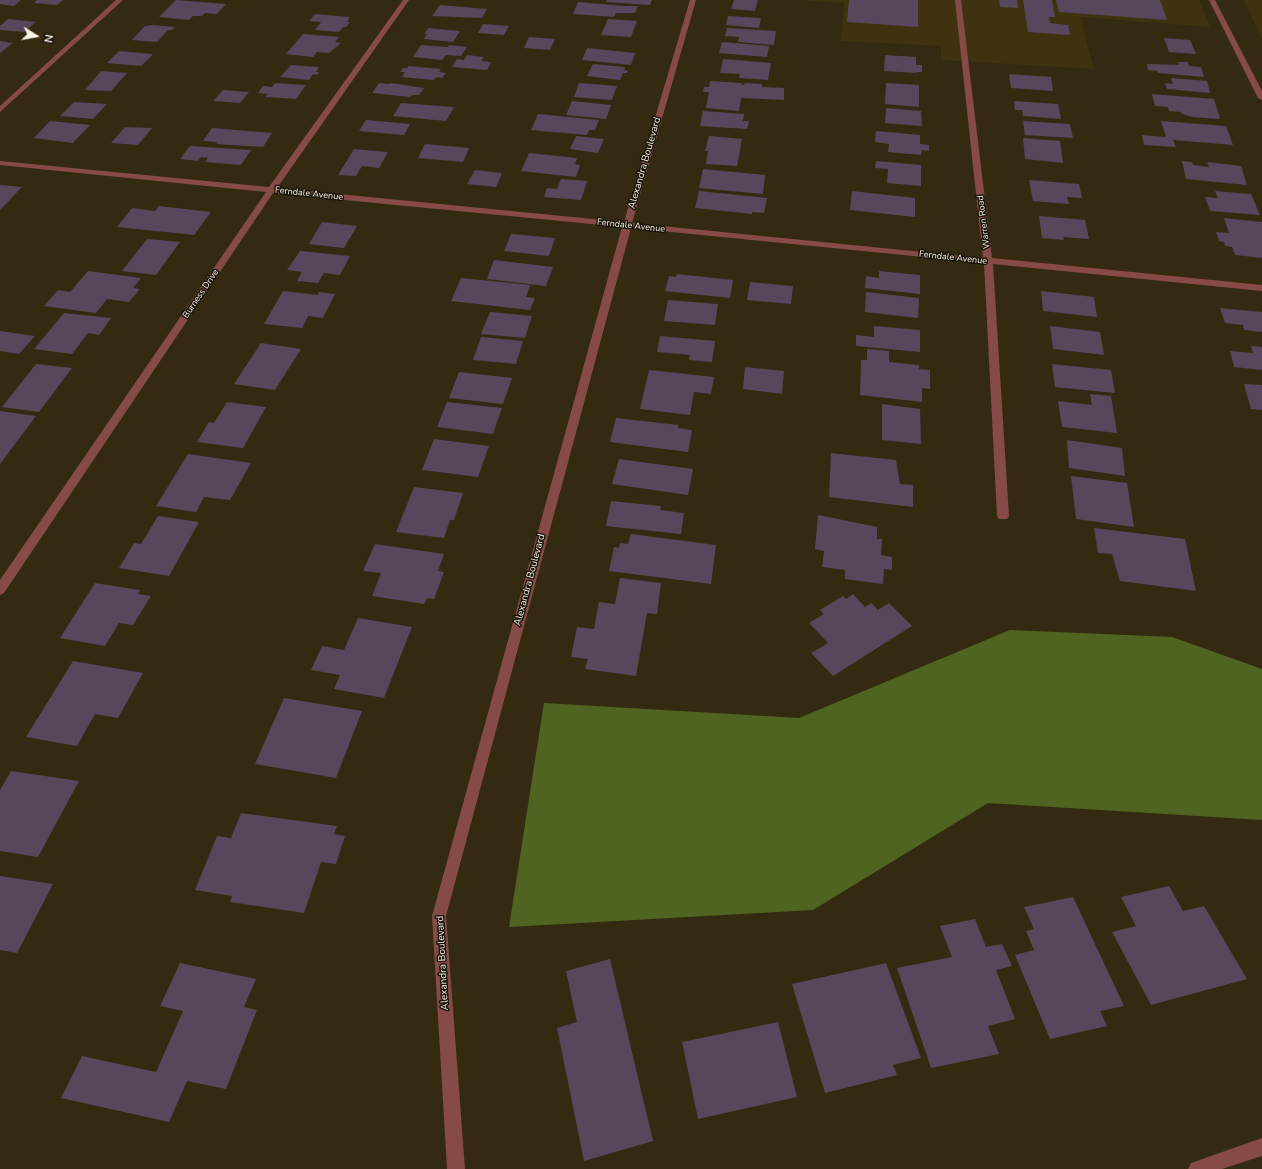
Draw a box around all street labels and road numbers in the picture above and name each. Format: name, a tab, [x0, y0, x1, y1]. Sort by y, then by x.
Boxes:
street label: Alexandra Boulevard	[626, 116, 664, 210]
street label: Ferndale Avenue	[274, 185, 344, 203]
street label: Warren Road	[975, 195, 993, 249]
street label: Ferndale Avenue	[596, 217, 666, 235]
street label: Ferndale Avenue	[918, 249, 988, 267]
street label: Burness Drive	[181, 268, 221, 320]
street label: Alexandra Boulevard	[512, 533, 548, 627]
street label: Alexandra Boulevard	[435, 915, 451, 1011]

